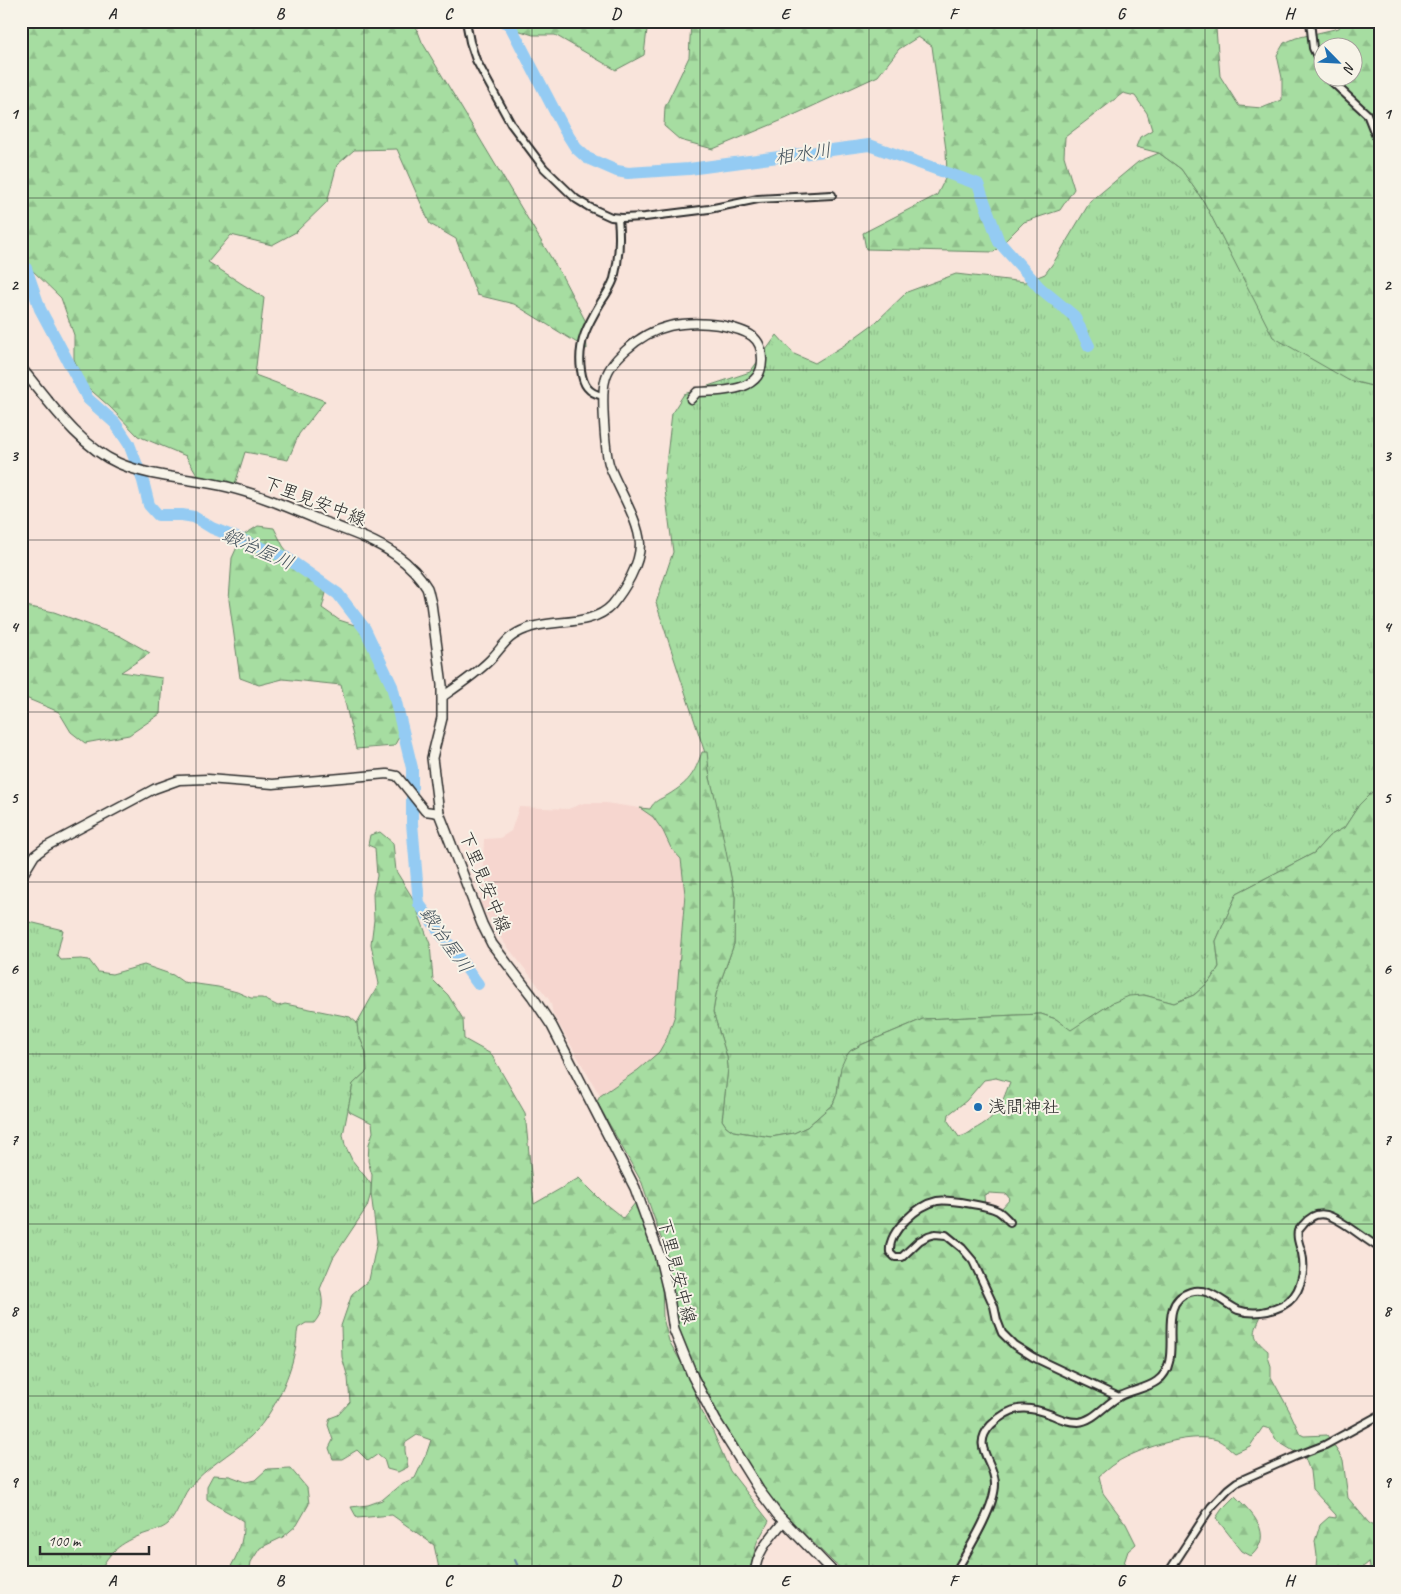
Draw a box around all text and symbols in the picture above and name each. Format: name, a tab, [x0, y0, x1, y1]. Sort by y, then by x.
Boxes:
text: A	[108, 4, 118, 24]
text: B	[276, 4, 286, 24]
text: C	[444, 4, 454, 24]
text: D	[611, 4, 622, 24]
text: E	[781, 4, 792, 24]
text: F	[949, 4, 960, 24]
text: G	[1117, 4, 1127, 24]
text: H	[1284, 4, 1296, 24]
north arrow	[1314, 38, 1364, 88]
text: N	[1339, 60, 1359, 77]
text: 1	[10, 104, 19, 124]
text: 1	[1383, 104, 1392, 124]
water label: 相水川	[773, 138, 833, 170]
text: 2	[10, 275, 19, 295]
text: 2	[1383, 275, 1392, 295]
text: 3	[10, 446, 19, 466]
text: 3	[1383, 446, 1392, 466]
street label: 下里見安中線	[261, 471, 369, 531]
water label: 鍛冶屋川	[218, 523, 298, 575]
text: 4	[10, 617, 19, 637]
text: 4	[1383, 617, 1392, 637]
text: 5	[11, 788, 20, 808]
text: 5	[1384, 788, 1393, 808]
street label: 下里見安中線	[455, 828, 515, 936]
water label: 鍛冶屋川	[414, 902, 478, 978]
text: 6	[10, 959, 19, 979]
text: 6	[1383, 959, 1392, 979]
place label: 浅間神社	[988, 1096, 1060, 1118]
marker: 浅間神社	[972, 1101, 984, 1113]
text: 7	[10, 1130, 19, 1150]
text: 7	[1383, 1130, 1392, 1150]
street label: 下里見安中線	[653, 1216, 701, 1326]
text: 8	[10, 1301, 19, 1321]
text: 8	[1383, 1301, 1392, 1321]
text: 9	[10, 1472, 19, 1492]
text: 9	[1383, 1472, 1392, 1492]
scale bar	[40, 1524, 149, 1556]
text: 100 m	[48, 1532, 82, 1551]
text: A	[108, 1571, 118, 1591]
text: B	[276, 1571, 286, 1591]
text: C	[444, 1571, 454, 1591]
text: D	[611, 1571, 622, 1591]
text: E	[781, 1571, 792, 1591]
text: F	[949, 1571, 960, 1591]
text: G	[1117, 1571, 1127, 1591]
text: H	[1284, 1571, 1296, 1591]

